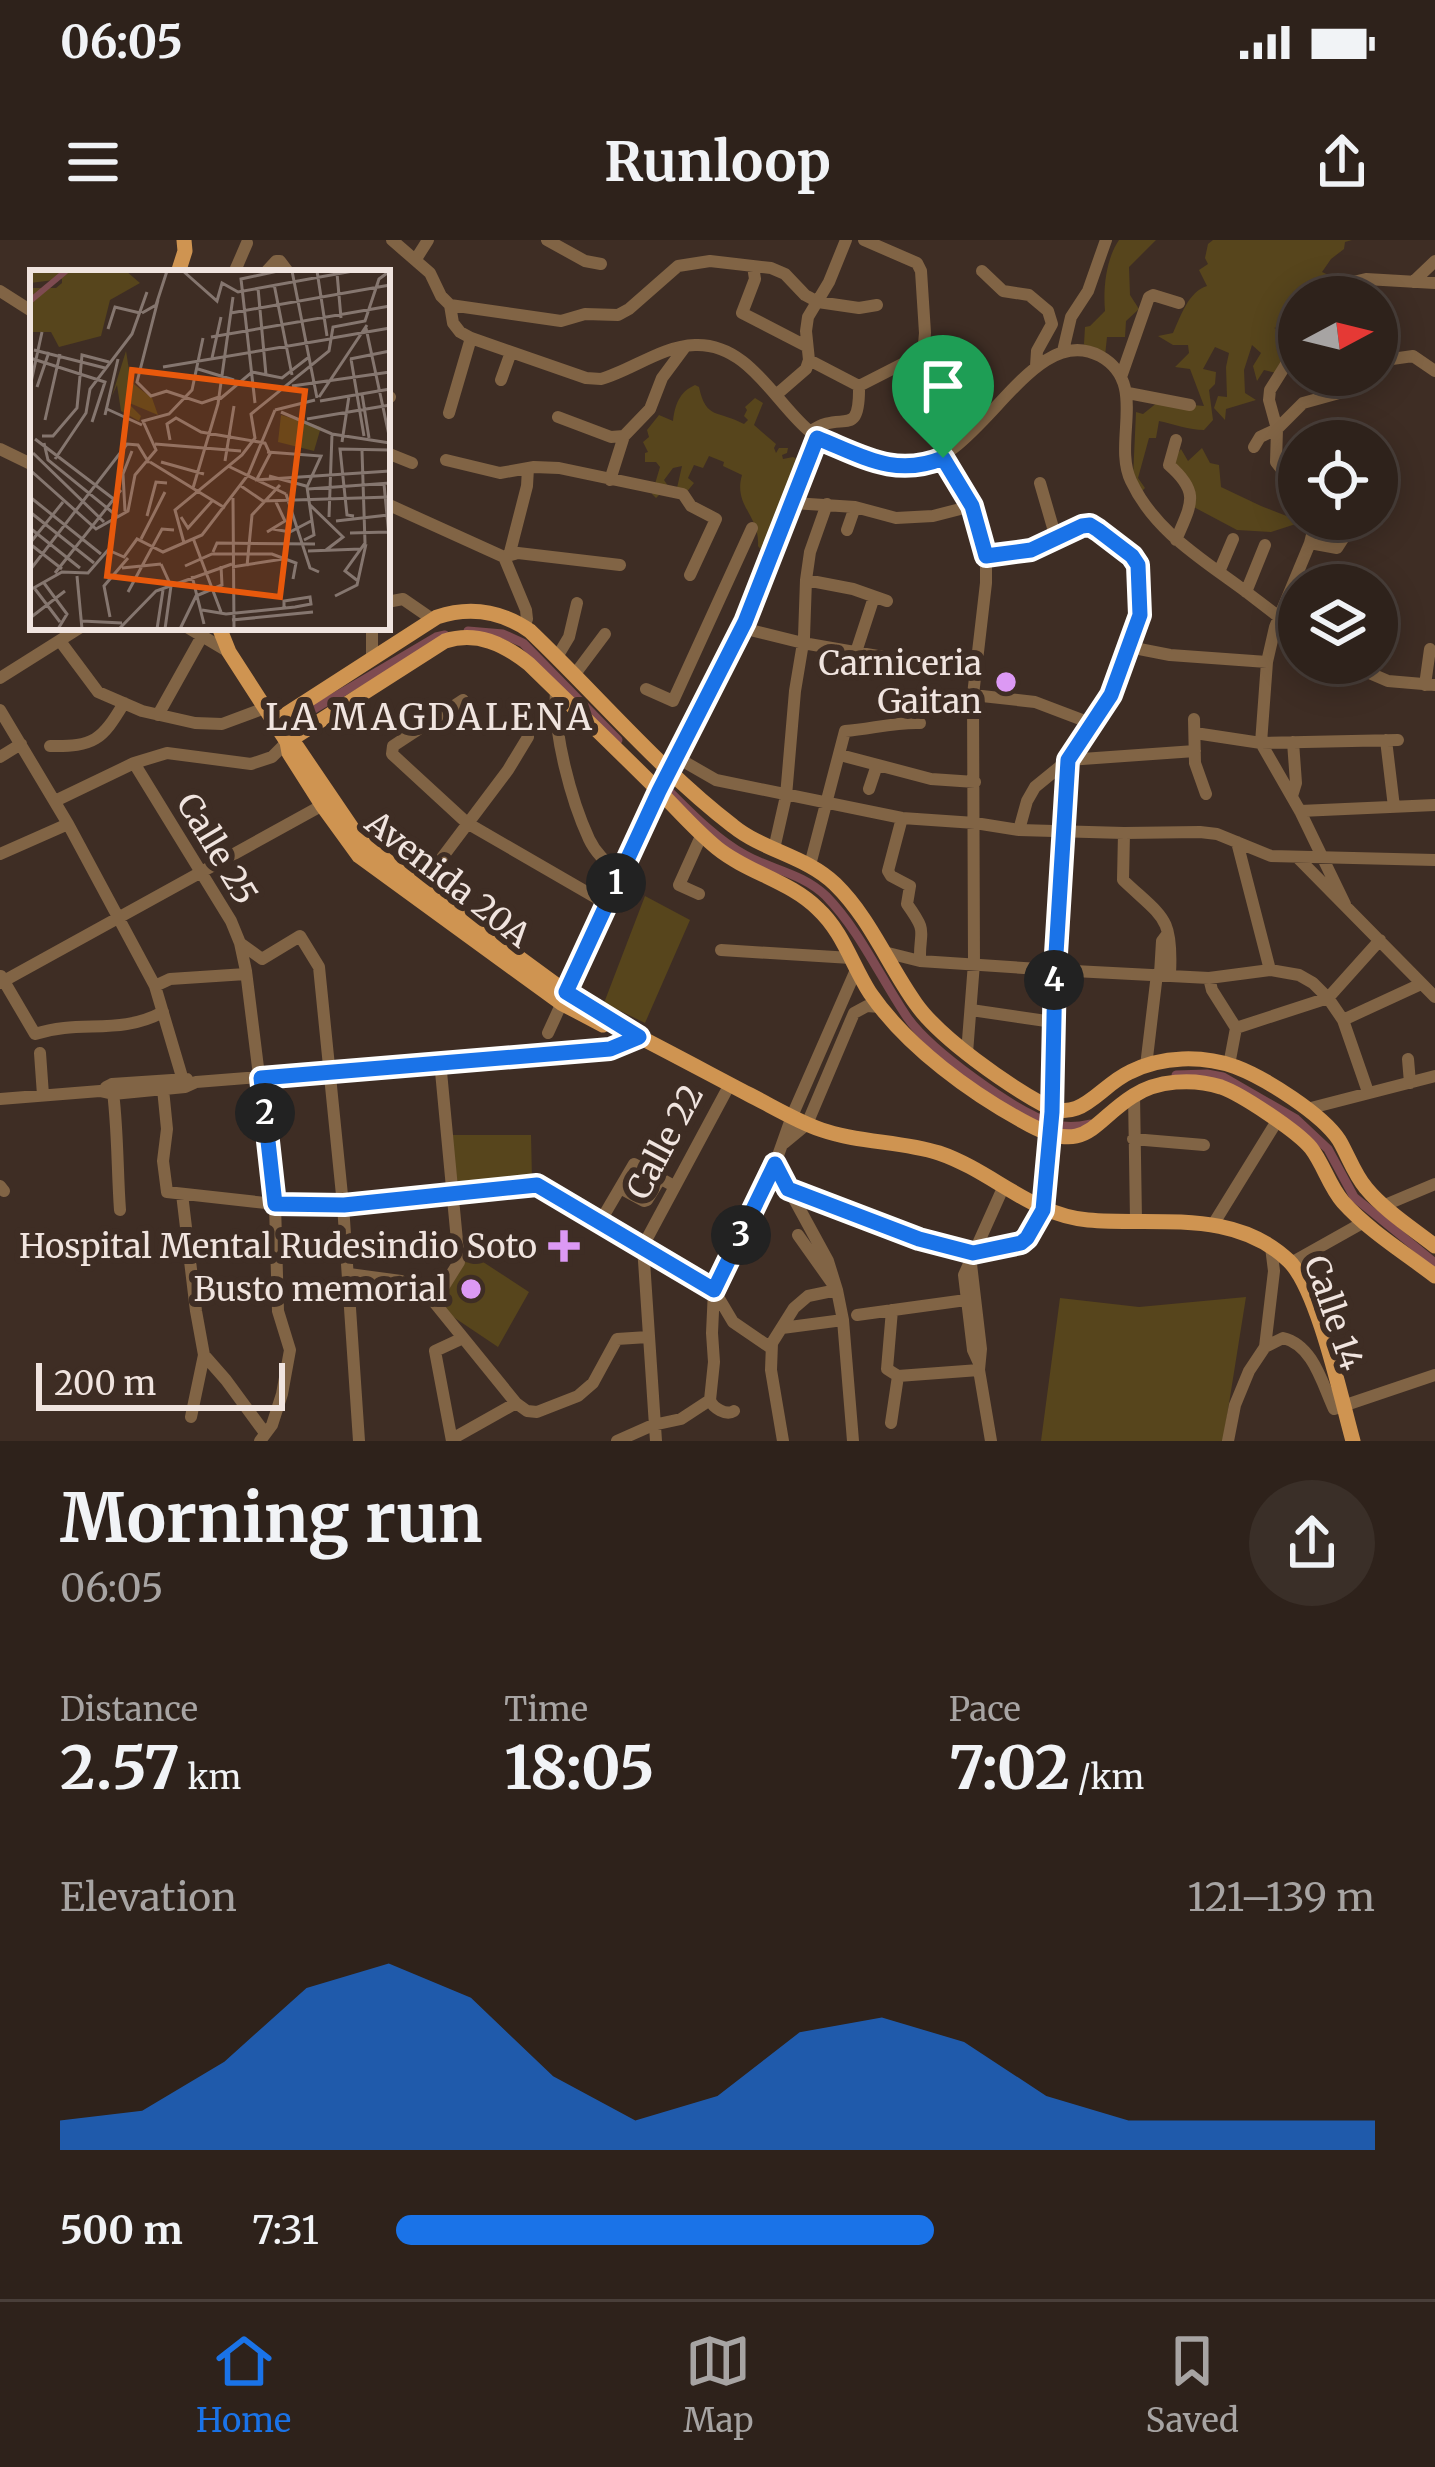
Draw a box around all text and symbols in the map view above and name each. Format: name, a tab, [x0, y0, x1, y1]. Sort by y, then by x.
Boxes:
text: 06:05	[60, 14, 183, 70]
text: Runloop	[604, 128, 831, 196]
icon: menu	[60, 129, 126, 195]
icon: share	[1309, 129, 1375, 195]
inset map	[30, 270, 390, 630]
north arrow	[1278, 276, 1398, 396]
map controls	[1278, 276, 1398, 684]
pin	[892, 335, 994, 458]
icon: arrive	[910, 353, 976, 419]
button: locate	[1278, 420, 1398, 540]
button: layers	[1278, 564, 1398, 684]
place label: Carniceria Gaitan	[818, 643, 982, 722]
marker: Carniceria Gaitan	[993, 669, 1019, 695]
district label: LA MAGDALENA	[265, 695, 595, 740]
street label: Calle 25	[168, 786, 266, 912]
street label: Avenida 20A	[357, 801, 539, 956]
pin: 1	[586, 853, 646, 913]
text: 1	[608, 862, 624, 903]
pin: 4	[1024, 950, 1084, 1010]
text: 4	[1044, 959, 1064, 1000]
street label: Calle 22	[618, 1078, 712, 1206]
pin: 2	[235, 1083, 295, 1143]
text: 2	[255, 1092, 275, 1133]
pin: 3	[711, 1205, 771, 1265]
text: 3	[732, 1214, 750, 1255]
place label: Hospital Mental Rudesindio Soto	[19, 1226, 537, 1267]
marker: Hospital Mental Rudesindio Soto	[548, 1230, 580, 1262]
street label: Calle 14	[1295, 1250, 1373, 1376]
place label: Busto memorial	[193, 1269, 447, 1310]
marker: Busto memorial	[458, 1276, 484, 1302]
scale bar	[36, 1357, 285, 1410]
text: 200 m	[54, 1363, 156, 1404]
text: Morning run	[60, 1477, 483, 1560]
button: share	[1249, 1480, 1375, 1606]
text: 06:05	[60, 1564, 164, 1613]
text: Distance	[60, 1689, 198, 1730]
text: Time	[504, 1689, 588, 1730]
text: Pace	[949, 1689, 1021, 1730]
text: 2.57	[60, 1730, 180, 1805]
text: 18:05	[504, 1730, 655, 1805]
text: 7:02	[949, 1730, 1070, 1805]
text: km	[180, 1757, 241, 1798]
text: /km	[1070, 1757, 1144, 1798]
text: Elevation	[60, 1873, 237, 1922]
text: 121–139 m	[1188, 1873, 1375, 1922]
text: 500 m	[60, 2206, 183, 2255]
text: 7:31	[252, 2206, 319, 2255]
tab: Home	[196, 2328, 291, 2441]
tab: Map	[683, 2328, 753, 2441]
tab: Saved	[1145, 2328, 1239, 2441]

